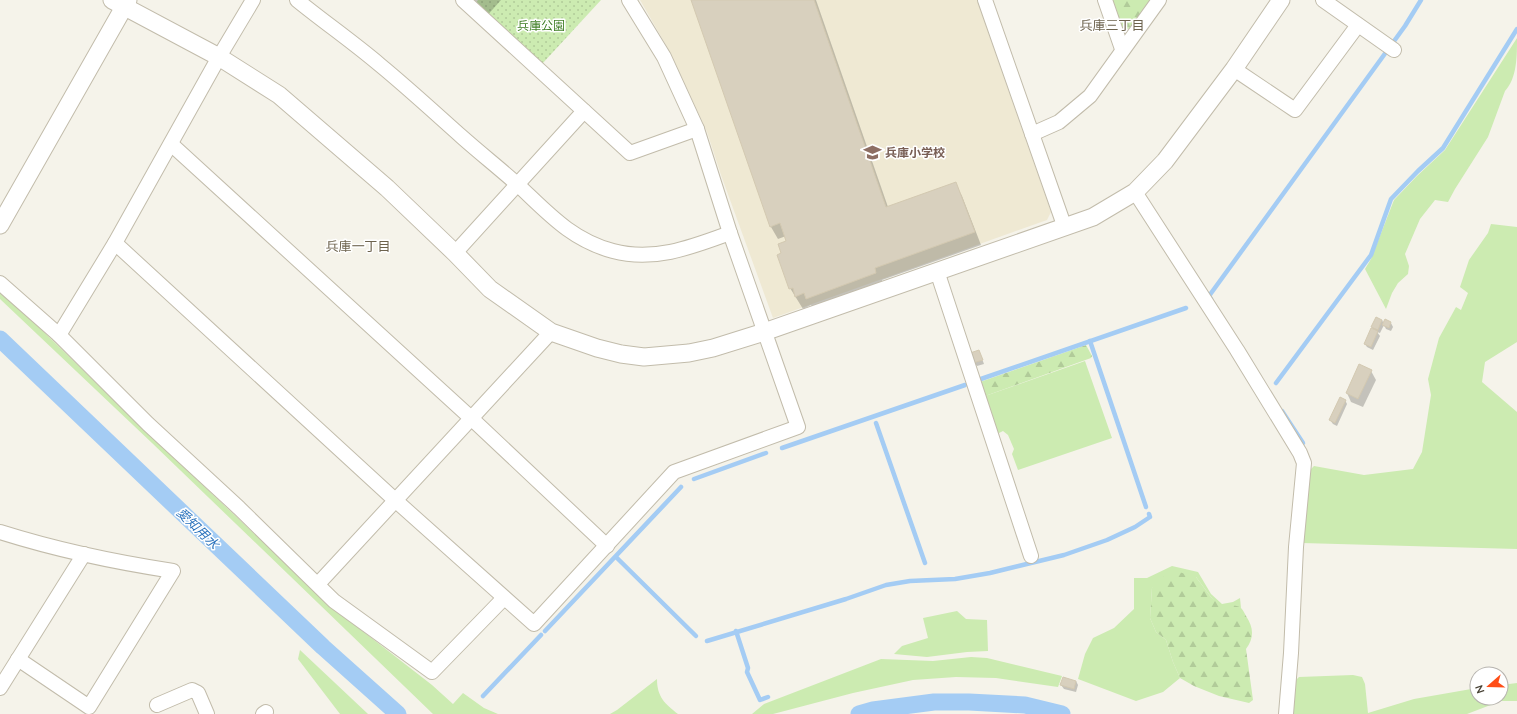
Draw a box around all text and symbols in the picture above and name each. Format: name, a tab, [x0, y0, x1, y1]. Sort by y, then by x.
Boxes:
district label: 兵庫三丁目	[1079, 17, 1145, 33]
park label: 兵庫公園	[517, 18, 565, 33]
school or university icon: 兵庫小学校	[862, 143, 882, 163]
place label: 兵庫小学校	[885, 145, 945, 160]
district label: 兵庫一丁目	[325, 238, 391, 254]
water label: 愛知用水	[174, 504, 224, 553]
north arrow	[1469, 666, 1509, 706]
text: N	[1472, 683, 1488, 696]

